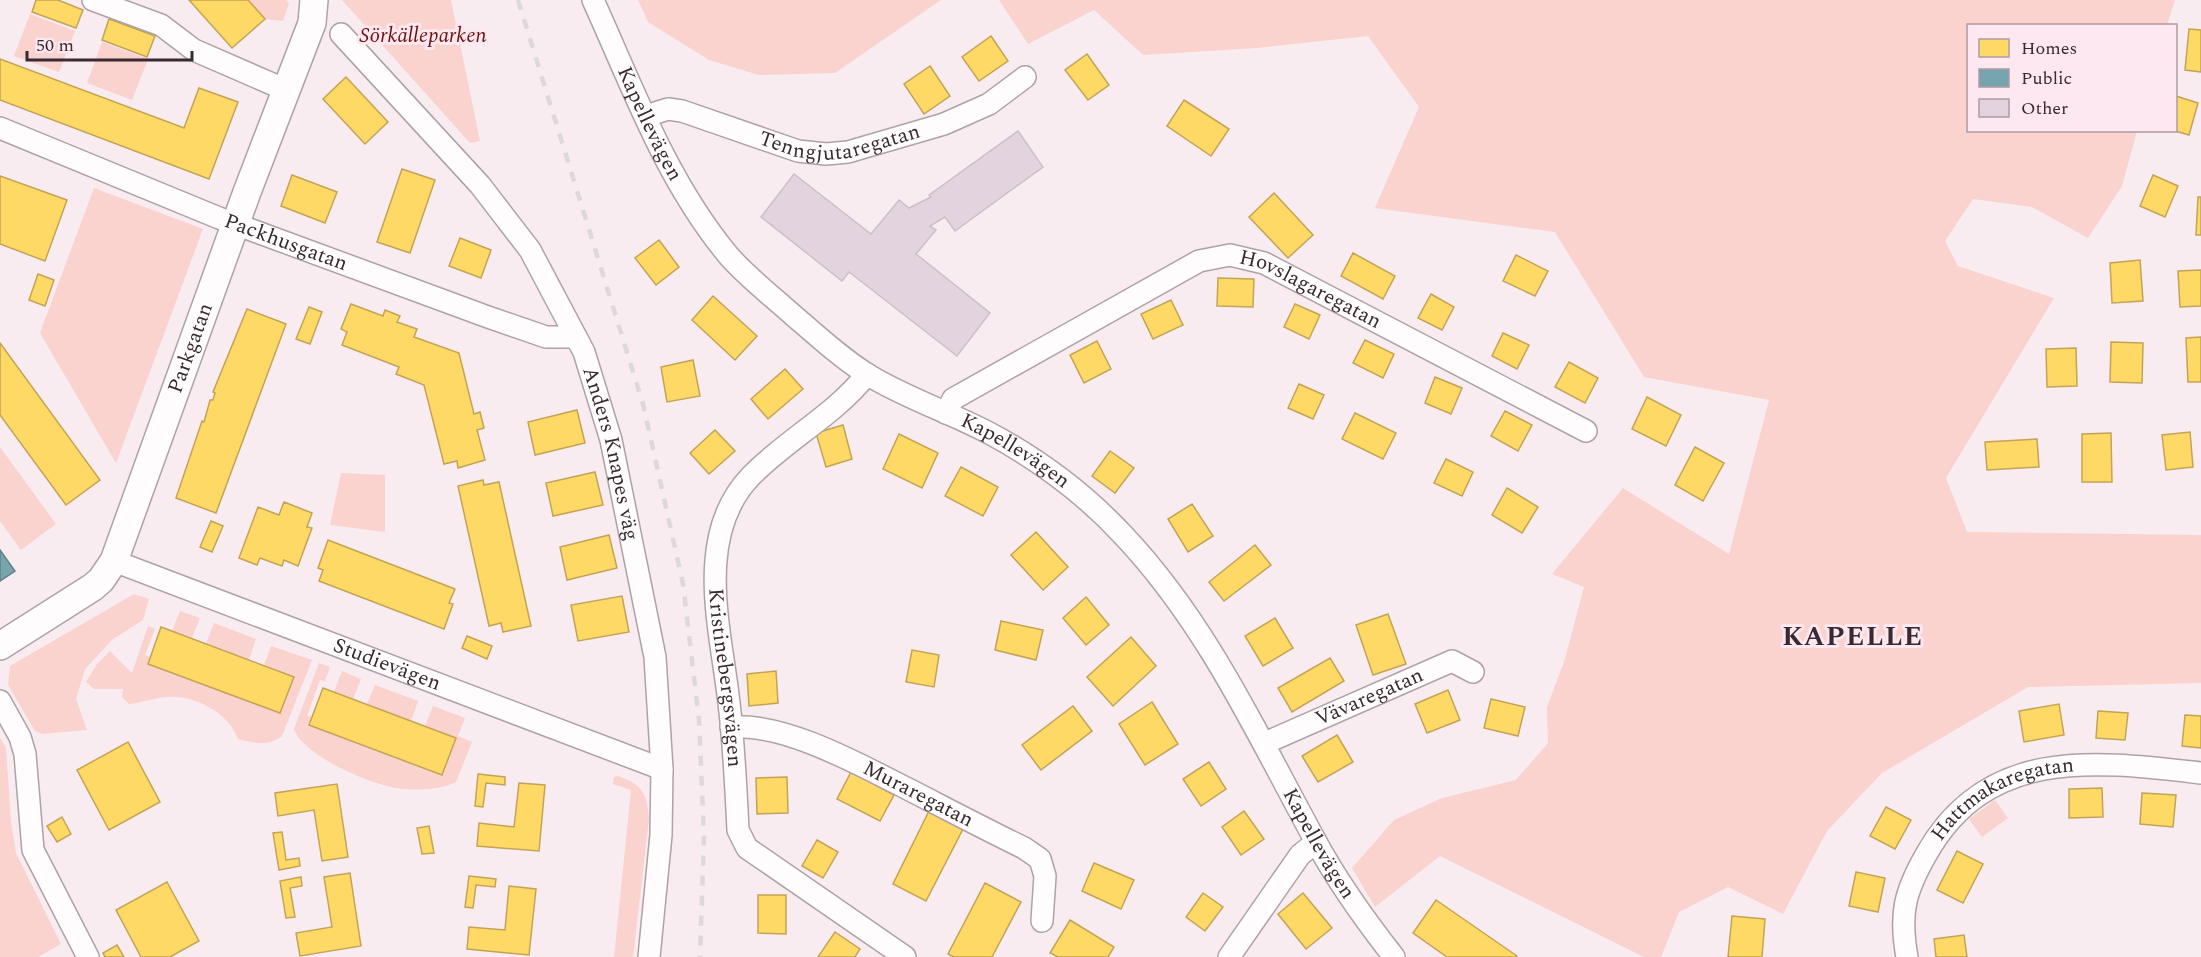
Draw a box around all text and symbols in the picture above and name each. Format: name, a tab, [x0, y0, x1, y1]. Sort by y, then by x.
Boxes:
park label: Sörkälleparken	[359, 20, 487, 52]
scale bar	[27, 24, 192, 62]
legend	[1967, 24, 2177, 132]
text: 50 m	[36, 32, 74, 59]
text: Homes	[2021, 35, 2077, 62]
street label: Kapellevägen	[608, 61, 691, 187]
text: Public	[2021, 65, 2072, 92]
text: Other	[2021, 95, 2068, 122]
street label: Tenngjutaregatan	[754, 116, 924, 170]
street label: Packhusgatan	[220, 205, 352, 280]
street label: Hovslagaregatan	[1236, 242, 1387, 338]
street label: Parkgatan	[160, 298, 222, 398]
street label: Anders Knapes väg	[573, 363, 647, 544]
street label: Kapellevägen	[955, 405, 1077, 497]
street label: Kristinebergsvägen	[699, 587, 751, 768]
district label: KAPELLE	[1782, 616, 1924, 658]
street label: Studievägen	[328, 630, 446, 700]
street label: Vävaregatan	[1310, 659, 1429, 735]
street label: Hattmakaregatan	[1923, 749, 2075, 848]
street label: Muraregatan	[857, 753, 979, 836]
street label: Kapellevägen	[1274, 782, 1363, 906]

